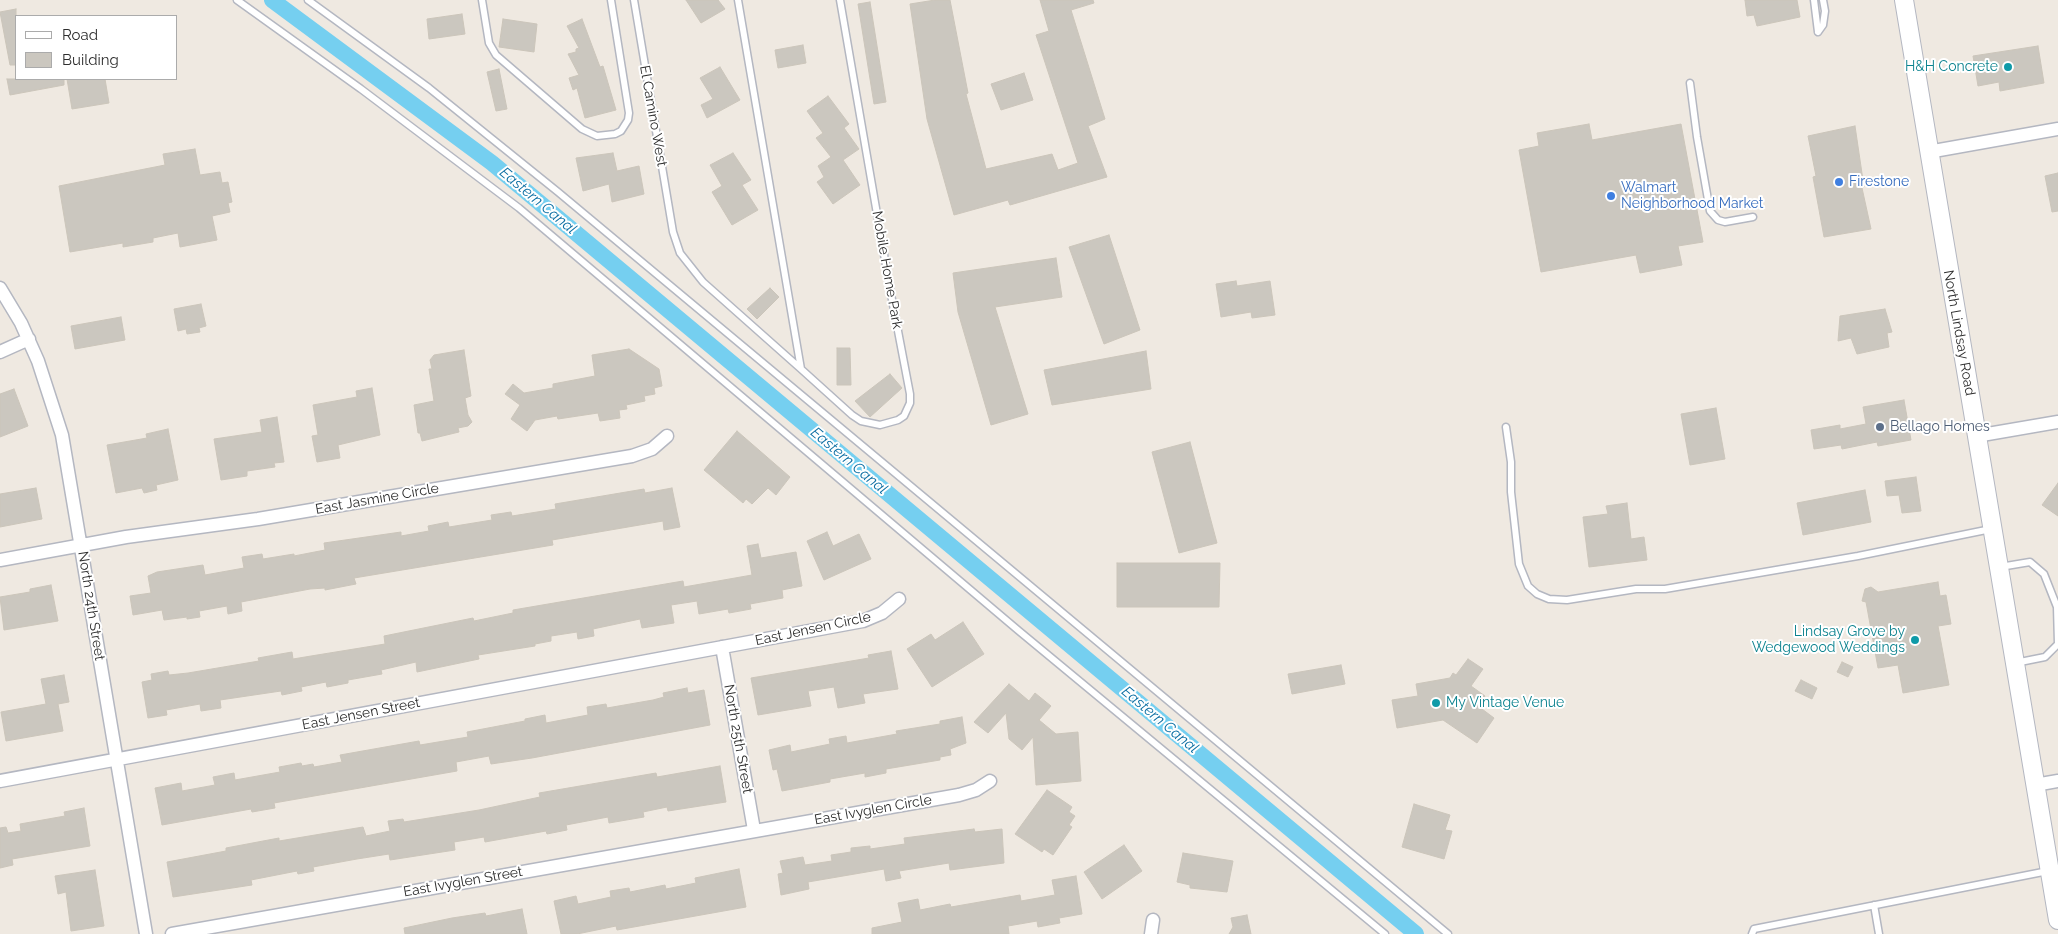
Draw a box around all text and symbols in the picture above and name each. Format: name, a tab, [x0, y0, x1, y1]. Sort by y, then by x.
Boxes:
legend	[15, 15, 178, 80]
text: Road	[62, 26, 98, 44]
text: Building	[62, 51, 119, 69]
place label: H&H Concrete	[1905, 59, 1998, 75]
marker: H&H Concrete	[2002, 61, 2014, 73]
street label: El Camino West	[636, 64, 670, 168]
water label: Eastern Canal	[496, 164, 580, 238]
place label: Firestone	[1849, 174, 1909, 190]
marker: Firestone	[1833, 176, 1845, 188]
place label: Walmart Neighborhood Market	[1621, 180, 1763, 212]
marker: Walmart Neighborhood Market	[1605, 190, 1617, 202]
street label: Mobile Home Park	[868, 210, 906, 330]
street label: North Lindsay Road	[1940, 269, 1978, 397]
place label: Bellago Homes	[1890, 419, 1990, 435]
marker: Bellago Homes	[1874, 421, 1886, 433]
water label: Eastern Canal	[807, 424, 891, 498]
street label: East Jasmine Circle	[314, 480, 440, 518]
street label: North 24th Street	[74, 550, 108, 662]
street label: East Jensen Circle	[754, 609, 872, 649]
place label: Lindsay Grove by Wedgewood Weddings	[1752, 624, 1905, 656]
marker: Lindsay Grove by Wedgewood Weddings	[1909, 634, 1921, 646]
street label: North 25th Street	[720, 683, 756, 795]
water label: Eastern Canal	[1118, 683, 1202, 757]
street label: East Jensen Street	[301, 694, 421, 734]
place label: My Vintage Venue	[1446, 695, 1564, 711]
marker: My Vintage Venue	[1430, 697, 1442, 709]
street label: East Ivyglen Circle	[813, 791, 933, 829]
street label: East Ivyglen Street	[402, 863, 524, 901]

